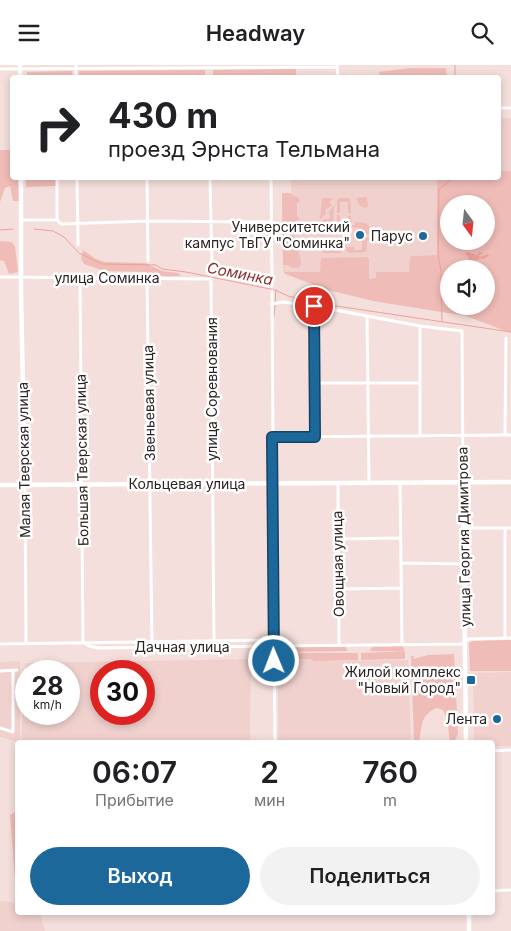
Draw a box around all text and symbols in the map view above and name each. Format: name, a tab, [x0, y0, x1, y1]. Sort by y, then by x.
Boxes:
icon: menu	[15, 19, 43, 47]
icon: search	[468, 19, 496, 47]
text: Headway	[206, 20, 305, 46]
text: 430 m	[108, 94, 218, 136]
icon: right	[25, 95, 90, 160]
text: проезд Эрнста Тельмана	[108, 136, 380, 162]
north arrow	[440, 195, 495, 250]
map controls	[440, 195, 495, 315]
place label: Университетский кампус ТвГУ "Соминка"	[185, 218, 350, 251]
place label: Парус	[371, 227, 413, 244]
marker: Университетский кампус ТвГУ "Соминка"	[354, 229, 366, 241]
marker: Парус	[417, 230, 429, 242]
water label: Соминка	[206, 258, 275, 289]
button: sound	[440, 260, 495, 315]
street label: улица Соминка	[54, 269, 160, 286]
pin	[293, 285, 335, 327]
icon: arrive	[300, 292, 328, 320]
street label: улица Соревнования	[203, 317, 220, 461]
street label: Звеньевая улица	[139, 345, 158, 461]
street label: Большая Тверская улица	[71, 374, 92, 546]
street label: Малая Тверская улица	[14, 382, 33, 538]
street label: улица Георгия Димитрова	[453, 447, 474, 627]
street label: Кольцевая улица	[129, 475, 245, 492]
street label: Овощная улица	[328, 511, 347, 617]
position arrow	[247, 634, 299, 686]
street label: Дачная улица	[134, 638, 230, 655]
speed limit sign: 30	[90, 660, 155, 725]
place label: Жилой комплекс "Новый Город"	[344, 663, 461, 696]
text: 28	[31, 671, 64, 701]
marker: Жилой комплекс "Новый Город"	[465, 674, 477, 686]
text: km/h	[33, 697, 62, 712]
place label: Лента	[446, 710, 487, 727]
marker: Лента	[491, 713, 503, 725]
text: 06:07	[92, 754, 177, 790]
text: 2	[260, 754, 279, 790]
text: 760	[362, 754, 418, 790]
text: Прибытие	[95, 790, 174, 810]
text: мин	[254, 790, 285, 810]
text: m	[383, 790, 397, 810]
button: Выход	[30, 847, 250, 905]
button: Поделиться	[260, 847, 480, 905]

